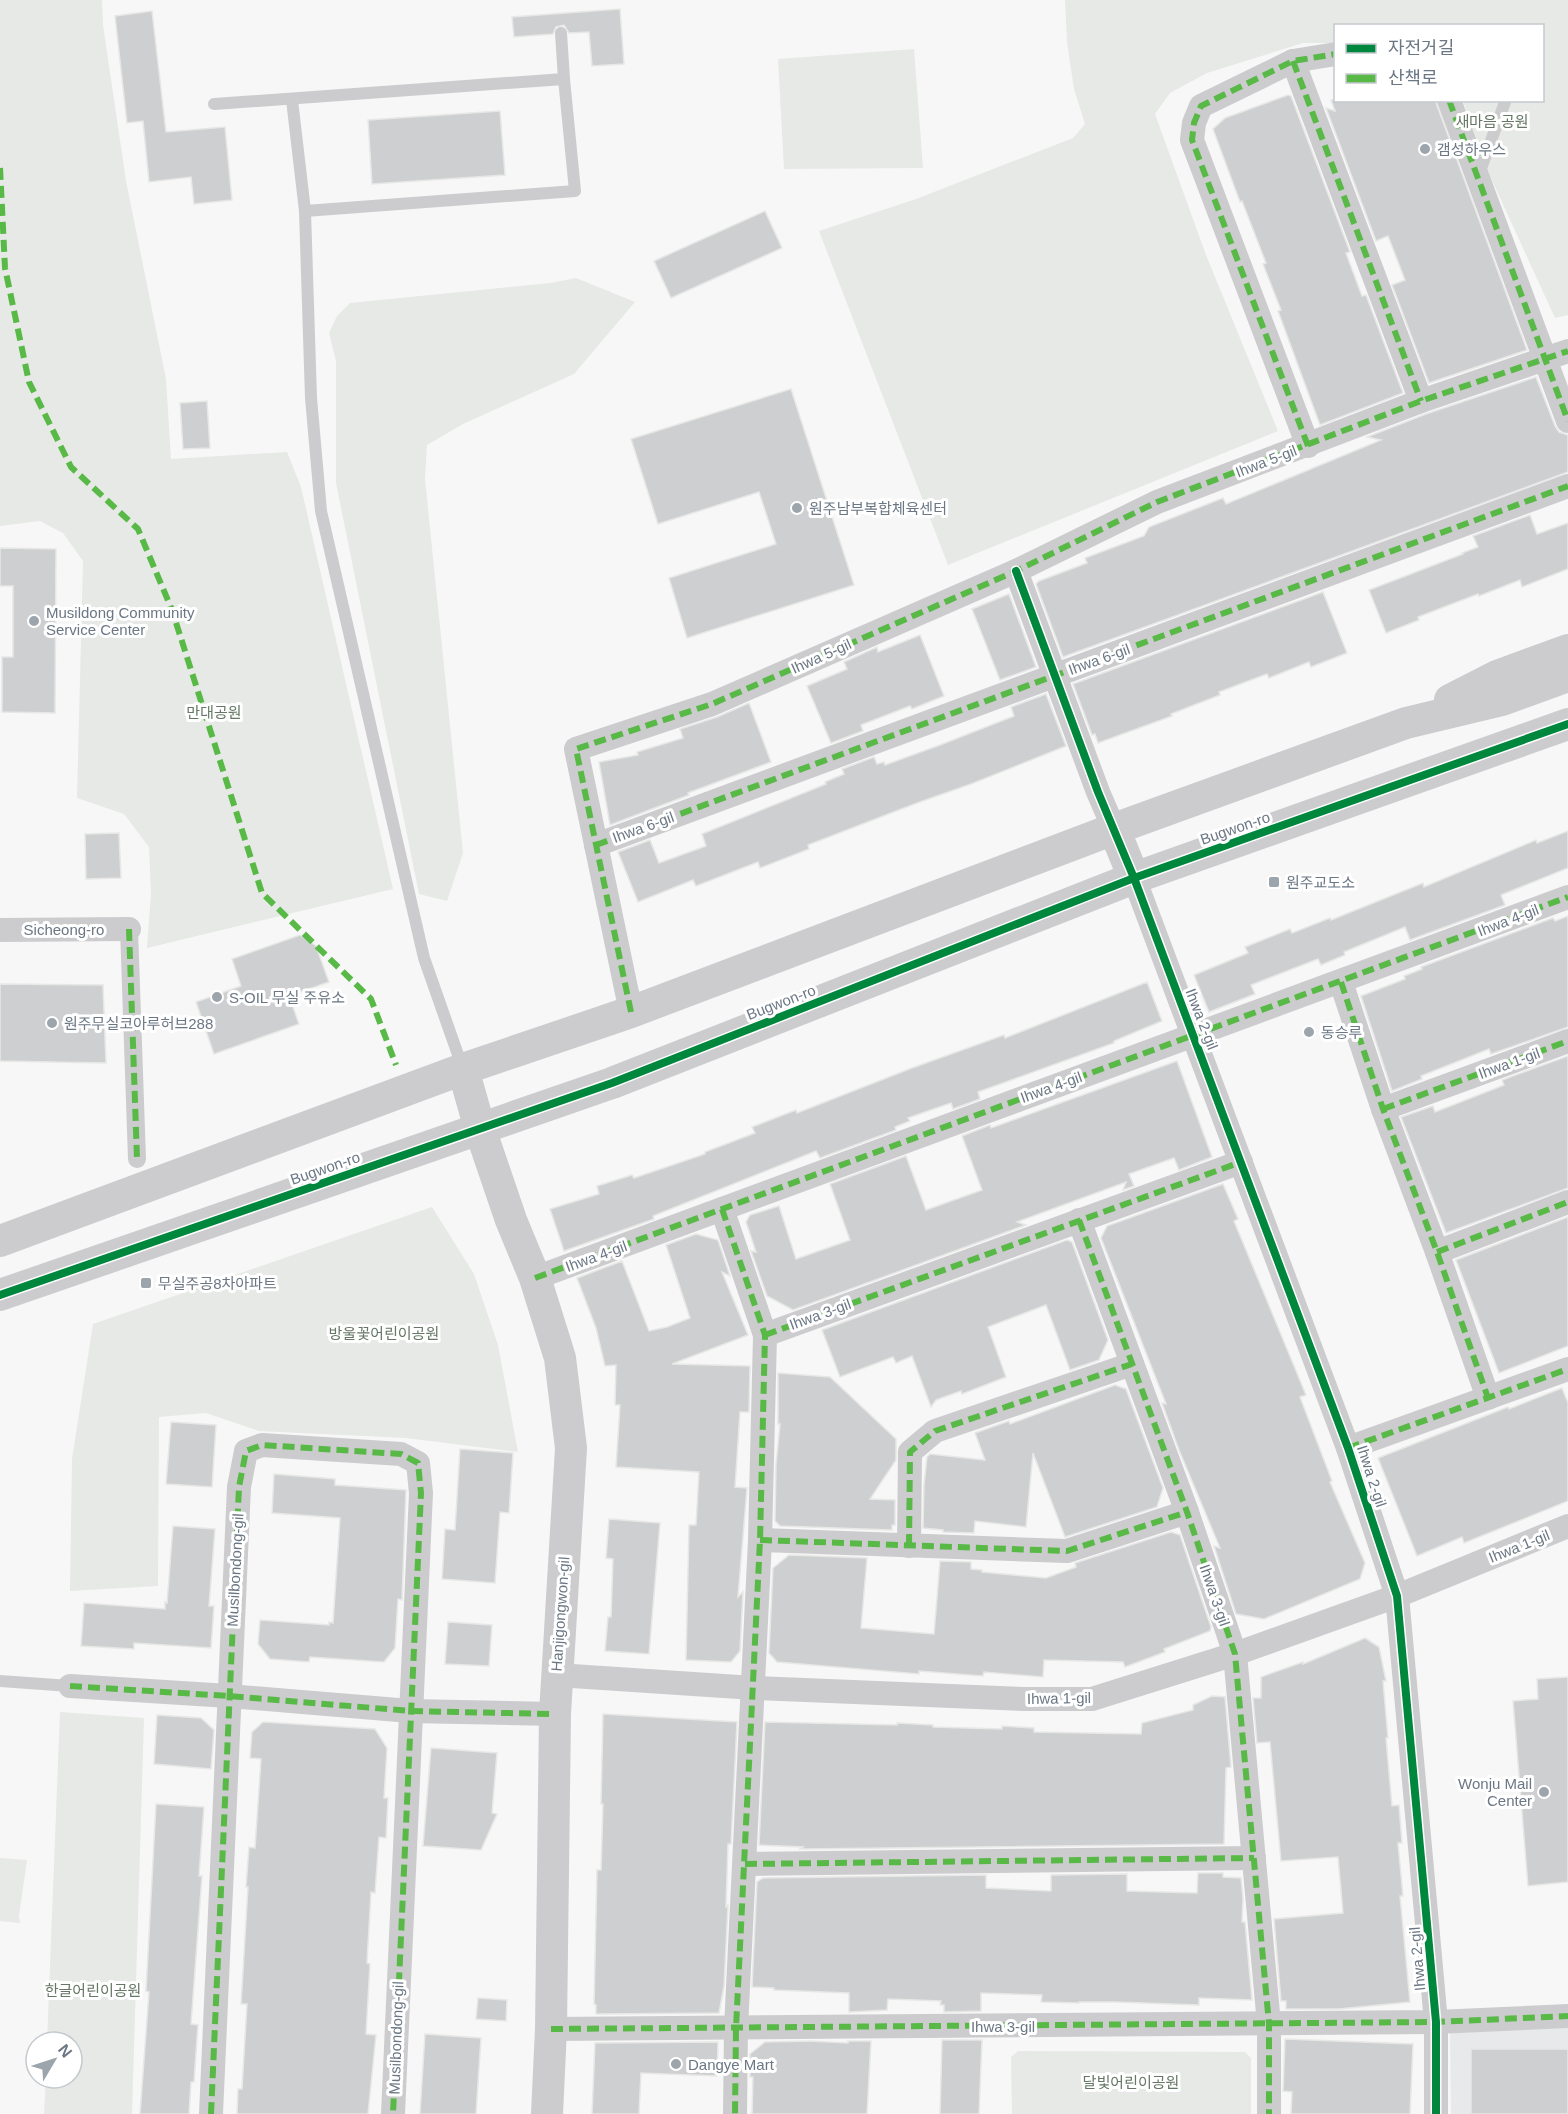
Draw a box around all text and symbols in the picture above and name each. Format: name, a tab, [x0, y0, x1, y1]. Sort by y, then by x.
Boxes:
legend	[1334, 24, 1544, 102]
text: 자전거길	[1388, 38, 1454, 58]
text: 산책로	[1388, 68, 1438, 88]
park label: 새마음 공원	[1455, 113, 1529, 130]
place label: 갬성하우스	[1437, 141, 1506, 158]
marker: 갬성하우스	[1418, 142, 1432, 156]
street label: Ihwa 5-gil	[1233, 442, 1299, 480]
place label: 원주남부복합체육센터	[809, 500, 947, 517]
marker: 원주남부복합체육센터	[790, 501, 804, 515]
place label: Musildong Community Service Center	[46, 604, 195, 638]
marker: Musildong Community Service Center	[27, 614, 41, 628]
street label: Ihwa 5-gil	[788, 635, 854, 677]
street label: Ihwa 6-gil	[1066, 640, 1132, 678]
park label: 만대공원	[186, 704, 242, 721]
street label: Ihwa 6-gil	[610, 808, 676, 846]
street label: Bugwon-ro	[1198, 808, 1272, 848]
place label: 원주교도소	[1286, 874, 1355, 891]
marker: 원주교도소	[1267, 875, 1281, 889]
street label: Ihwa 4-gil	[1475, 901, 1541, 939]
street label: Sicheong-ro	[24, 921, 104, 938]
street label: Bugwon-ro	[744, 981, 818, 1023]
street label: Ihwa 2-gil	[1183, 986, 1221, 1052]
place label: S-OIL 무실 주유소	[229, 989, 345, 1006]
marker: S-OIL 무실 주유소	[210, 990, 224, 1004]
place label: 원주무실코아루허브288	[64, 1015, 213, 1032]
marker: 원주무실코아루허브288	[45, 1016, 59, 1030]
place label: 동승루	[1321, 1024, 1362, 1041]
marker: 동승루	[1302, 1025, 1316, 1039]
street label: Ihwa 1-gil	[1476, 1044, 1542, 1082]
street label: Ihwa 4-gil	[1018, 1068, 1084, 1106]
street label: Bugwon-ro	[288, 1148, 362, 1188]
street label: Ihwa 4-gil	[563, 1237, 629, 1275]
place label: 무실주공8차아파트	[158, 1275, 277, 1292]
marker: 무실주공8차아파트	[139, 1276, 153, 1290]
street label: Ihwa 3-gil	[787, 1295, 853, 1333]
park label: 방울꽃어린이공원	[329, 1325, 439, 1342]
street label: Ihwa 2-gil	[1354, 1443, 1390, 1509]
street label: Musilbondong-gil	[224, 1513, 246, 1627]
street label: Ihwa 1-gil	[1486, 1526, 1552, 1566]
street label: Hanjigongwon-gil	[548, 1556, 572, 1672]
street label: Ihwa 3-gil	[1197, 1562, 1233, 1628]
street label: Ihwa 1-gil	[1027, 1689, 1091, 1707]
place label: Wonju Mail Center	[1458, 1775, 1532, 1809]
marker: Wonju Mail Center	[1537, 1785, 1551, 1799]
street label: Ihwa 2-gil	[1406, 1926, 1428, 1992]
street label: Musilbondong-gil	[386, 1981, 406, 2095]
park label: 한글어린이공원	[45, 1982, 141, 1999]
street label: Ihwa 3-gil	[971, 2018, 1035, 2035]
north arrow	[24, 2030, 84, 2090]
text: N	[55, 2041, 76, 2061]
place label: Dangye Mart	[688, 2056, 775, 2073]
marker: Dangye Mart	[669, 2057, 683, 2071]
park label: 달빛어린이공원	[1083, 2074, 1179, 2091]

